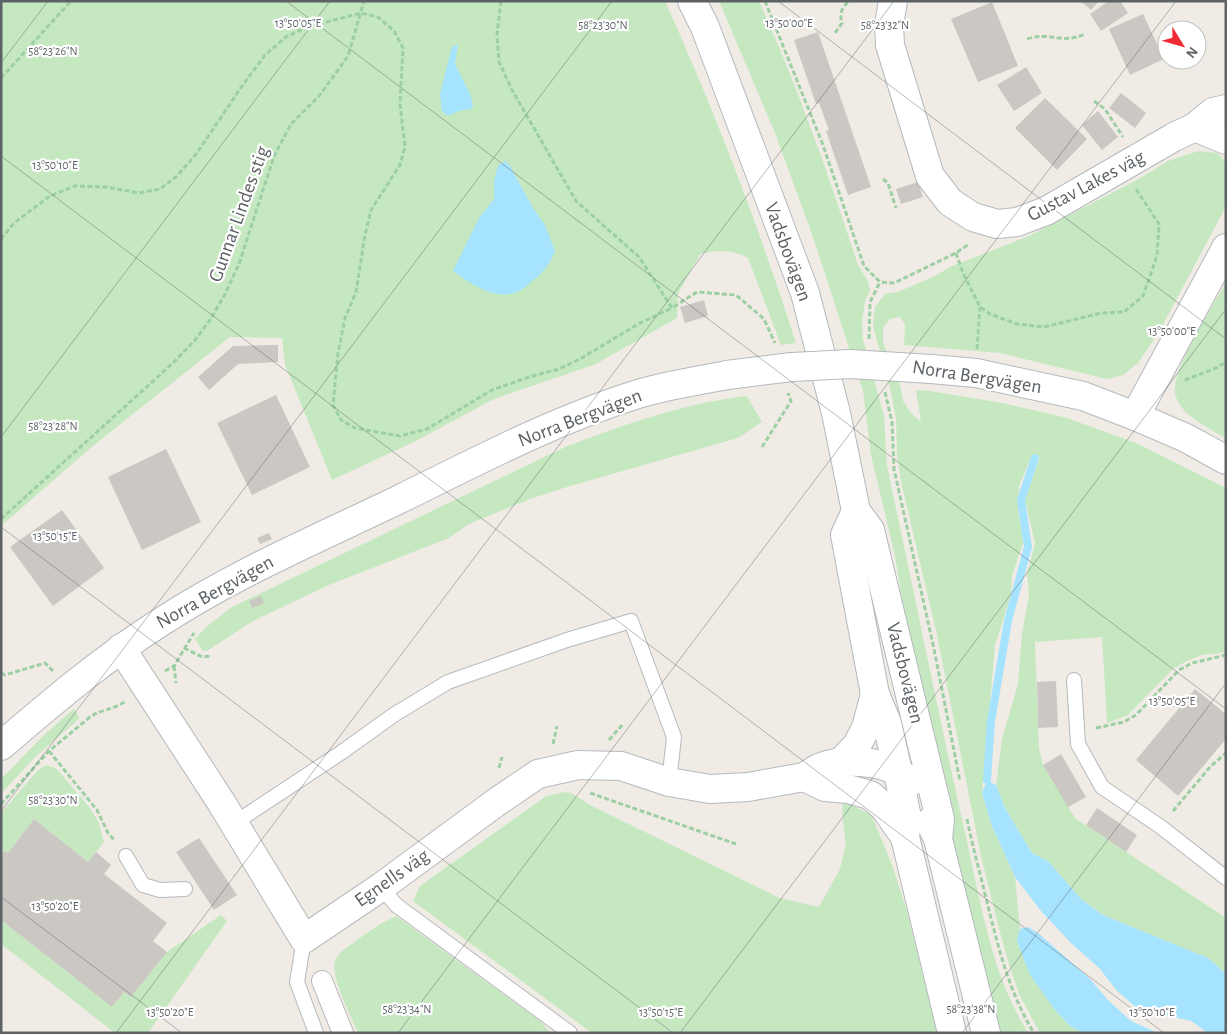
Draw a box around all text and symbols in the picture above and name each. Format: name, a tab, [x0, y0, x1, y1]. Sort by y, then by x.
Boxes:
text: 13°50'05"E	[275, 17, 321, 29]
text: 13°50'00"E	[765, 17, 813, 29]
text: 58°23'30"N	[578, 19, 628, 31]
text: 58°23'32"N	[861, 19, 909, 31]
north arrow	[1157, 20, 1207, 70]
text: N	[1183, 44, 1200, 60]
text: 58°23'26"N	[28, 45, 78, 57]
street label: Gunnar Lindes stig	[205, 143, 273, 285]
street label: Gustav Lakes väg	[1024, 147, 1148, 225]
text: 13°50'10"E	[32, 159, 78, 171]
street label: Vadsbovägen	[761, 200, 815, 304]
text: 13°50'00"E	[1148, 325, 1196, 337]
street label: Norra Bergvägen	[911, 357, 1043, 397]
street label: Norra Bergvägen	[515, 385, 645, 451]
text: 58°23'28"N	[28, 420, 78, 432]
text: 13°50'15"E	[33, 530, 77, 542]
street label: Norra Bergvägen	[153, 552, 277, 632]
street label: Vadsbovägen	[883, 620, 927, 726]
text: 13°50'05"E	[1149, 695, 1195, 707]
text: 58°23'30"N	[28, 794, 78, 806]
street label: Egnells väg	[351, 845, 433, 911]
text: 13°50'20"E	[32, 900, 79, 912]
text: 58°23'34"N	[383, 1003, 431, 1015]
text: 58°23'38"N	[947, 1003, 995, 1015]
text: 13°50'20"E	[147, 1006, 194, 1018]
text: 13°50'15"E	[639, 1006, 683, 1018]
text: 13°50'10"E	[1129, 1006, 1175, 1018]

